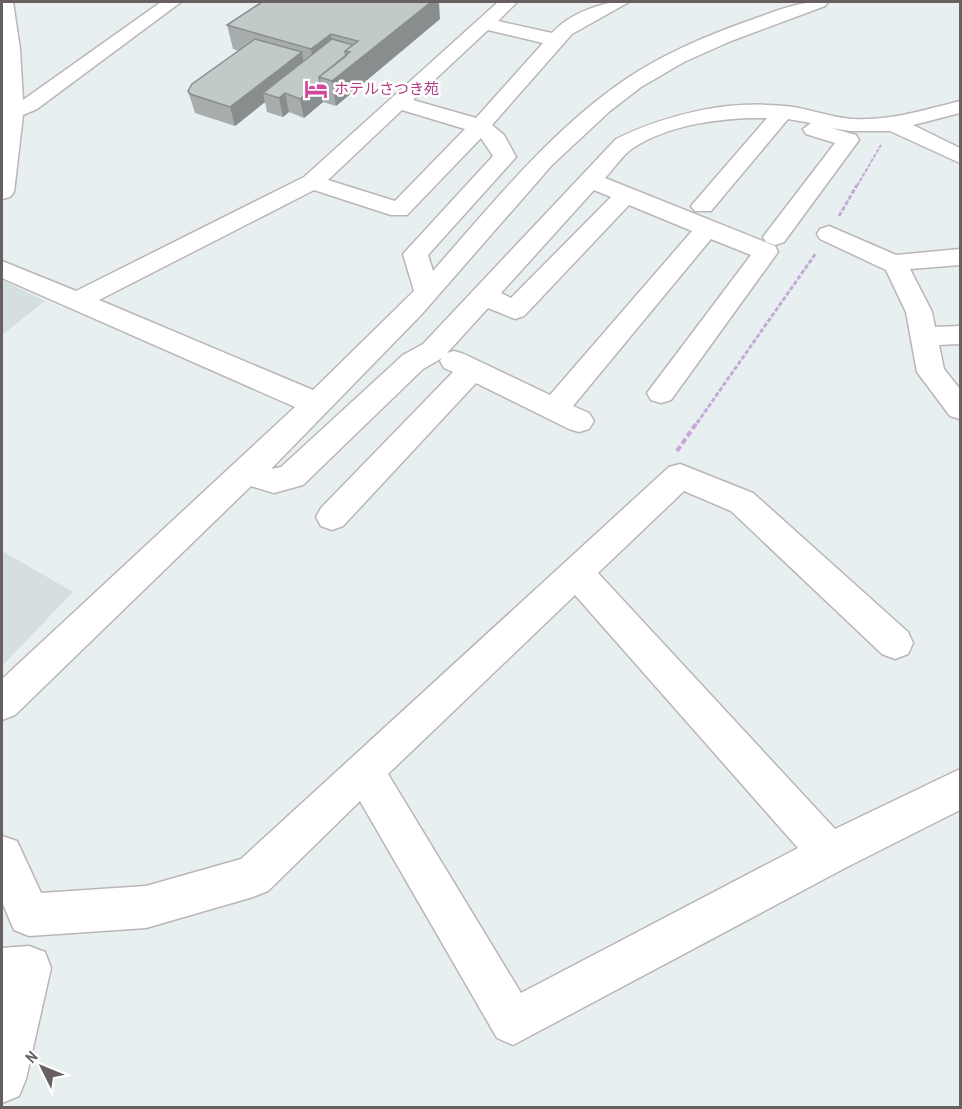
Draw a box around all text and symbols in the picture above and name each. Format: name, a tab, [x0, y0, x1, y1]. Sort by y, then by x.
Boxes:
hotel icon: ホテルさつき苑	[303, 76, 329, 102]
place label: ホテルさつき苑	[334, 78, 439, 99]
north arrow	[12, 1037, 72, 1097]
text: N	[20, 1046, 42, 1068]

